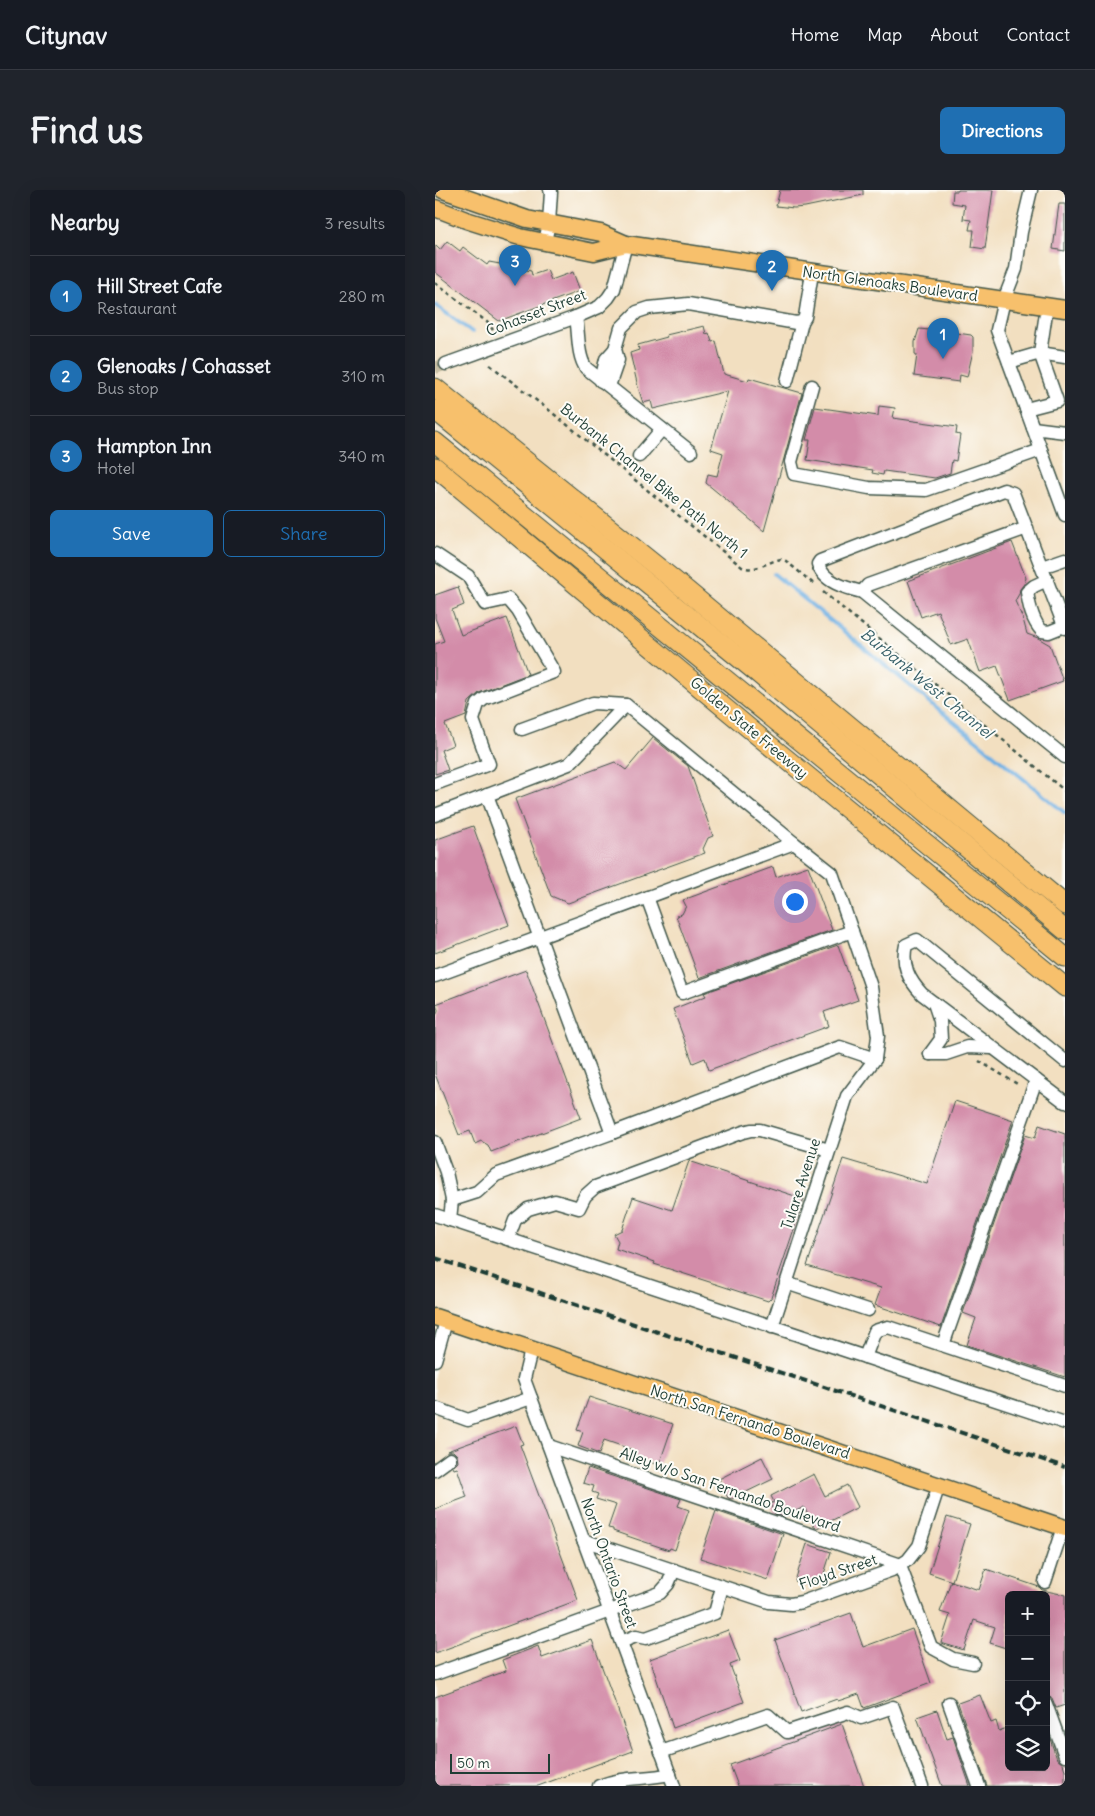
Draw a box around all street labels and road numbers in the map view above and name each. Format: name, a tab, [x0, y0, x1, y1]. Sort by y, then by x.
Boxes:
street label: North Glenoaks Boulevard	[801, 262, 979, 305]
street label: Cohasset Street	[483, 285, 589, 340]
street label: Burbank Channel Bike Path North 1	[557, 399, 752, 562]
street label: Golden State Freeway	[686, 673, 812, 783]
street label: Tulare Avenue	[777, 1136, 824, 1232]
street label: North San Fernando Boulevard	[648, 1380, 853, 1463]
street label: Alley w/o San Fernando Boulevard	[617, 1443, 843, 1536]
street label: North Ontario Street	[577, 1495, 642, 1631]
street label: Floyd Street	[796, 1549, 879, 1594]

